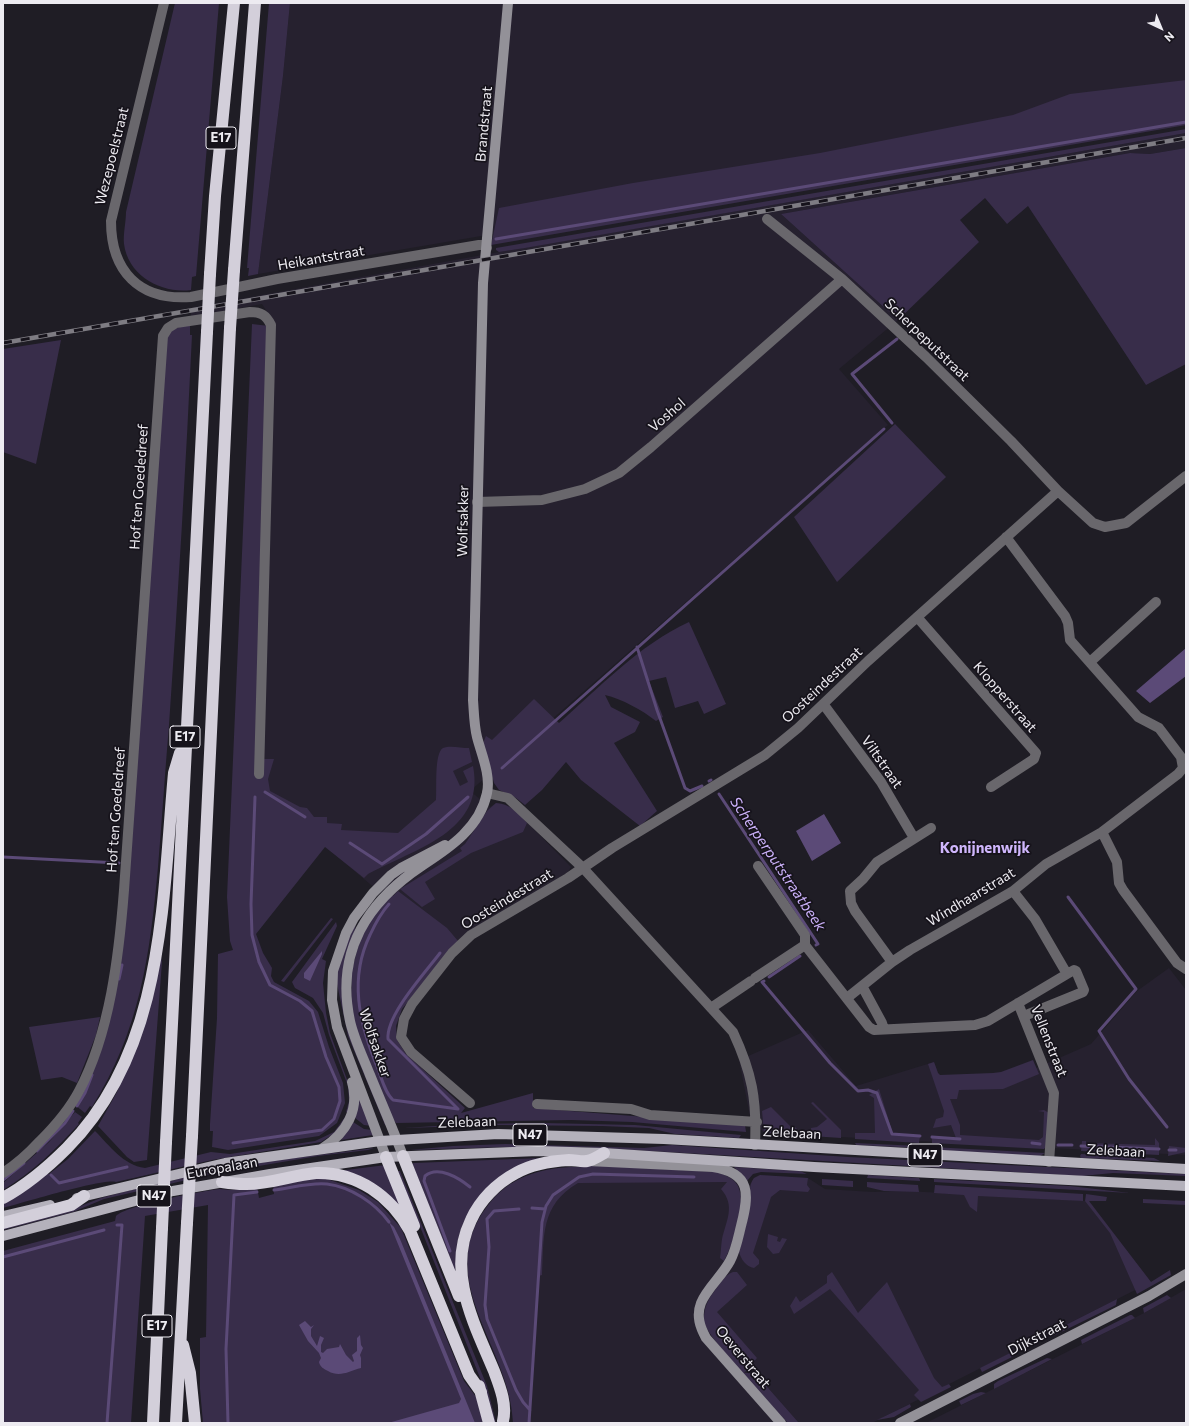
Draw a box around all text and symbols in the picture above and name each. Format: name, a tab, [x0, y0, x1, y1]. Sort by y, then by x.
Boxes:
north arrow	[1141, 8, 1181, 48]
text: N	[1162, 29, 1177, 45]
street label: Brandstraat	[472, 85, 496, 163]
street label: Wezepoelstraat	[92, 105, 132, 207]
road number: E17	[206, 127, 236, 149]
street label: Heikantstraat	[276, 242, 366, 274]
street label: Scherpeputstraat	[881, 295, 973, 385]
street label: Voshol	[645, 394, 689, 436]
street label: Hof ten Goededreef	[126, 424, 152, 550]
street label: Wolfsakker	[454, 485, 472, 557]
street label: Oosteindestraat	[778, 643, 866, 727]
street label: Klopperstraat	[970, 658, 1040, 736]
road number: E17	[170, 726, 200, 748]
street label: Viltstraat	[858, 732, 906, 792]
street label: Hof ten Goededreef	[103, 747, 129, 873]
water label: Scherperputstraatbeek	[726, 793, 830, 935]
district label: Konijnenwijk	[940, 839, 1030, 857]
street label: Windhaarstraat	[924, 864, 1018, 930]
street label: Oosteindestraat	[458, 865, 556, 933]
street label: Vellenstraat	[1027, 1002, 1071, 1080]
street label: Wolfsakker	[355, 1006, 395, 1080]
street label: Zelebaan	[437, 1113, 497, 1131]
street label: Zelebaan	[762, 1123, 822, 1143]
road number: N47	[513, 1124, 547, 1146]
street label: Zelebaan	[1086, 1141, 1146, 1161]
road number: N47	[908, 1144, 942, 1166]
street label: Europalaan	[185, 1154, 259, 1182]
road number: N47	[137, 1185, 171, 1207]
road number: E17	[142, 1315, 172, 1337]
street label: Dijkstraat	[1005, 1315, 1069, 1359]
street label: Oeverstraat	[712, 1322, 774, 1392]

